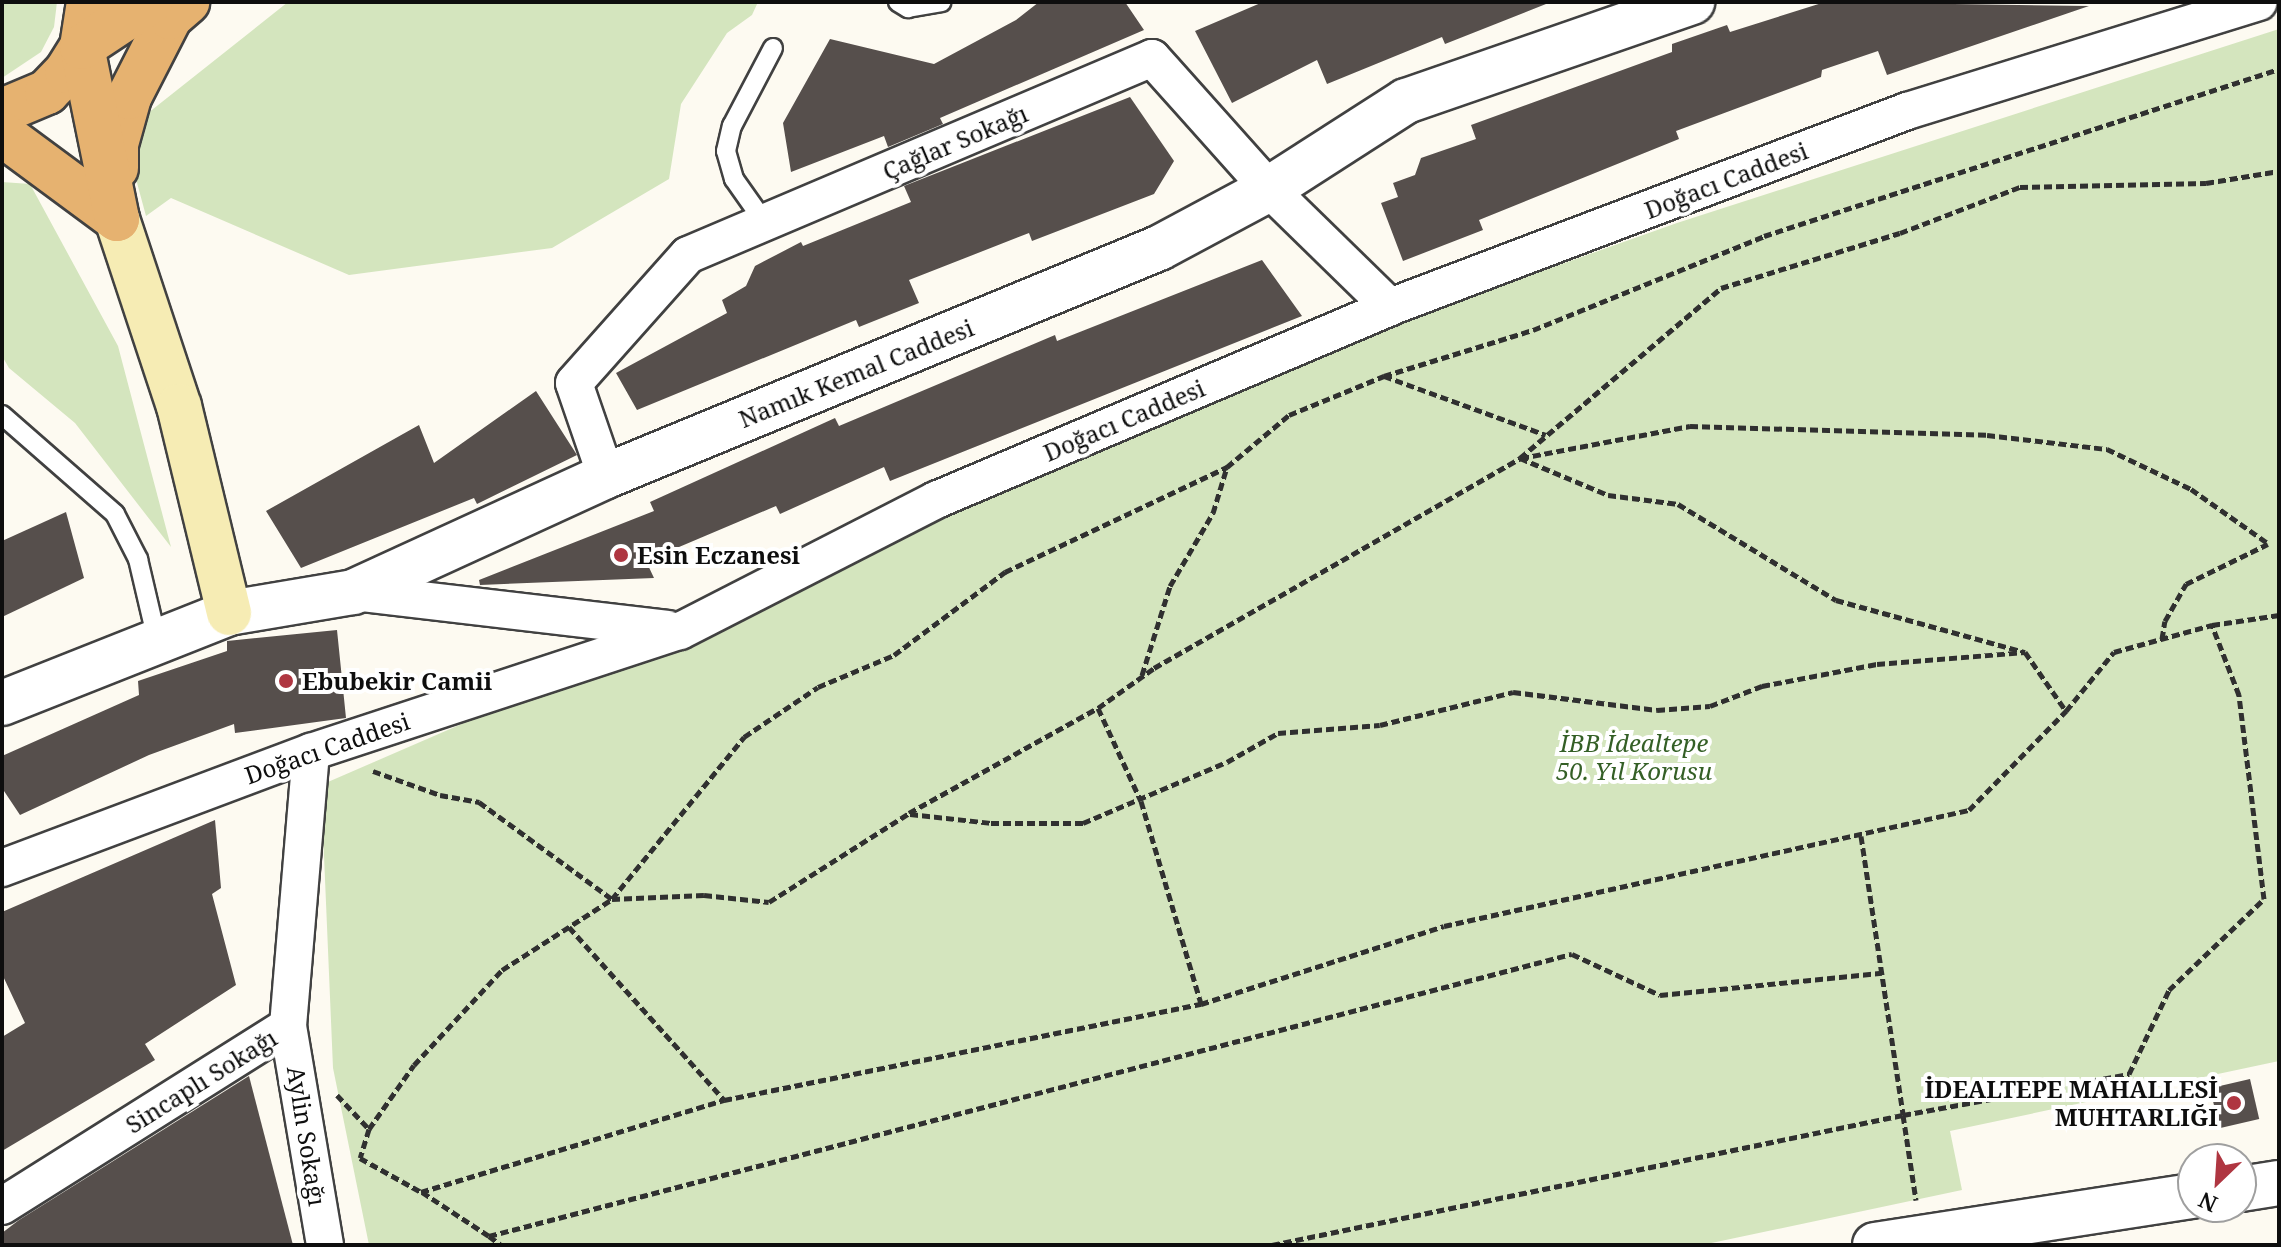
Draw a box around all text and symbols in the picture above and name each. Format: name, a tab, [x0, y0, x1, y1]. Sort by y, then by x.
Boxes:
street label: Çağlar Sokağı	[878, 99, 1032, 185]
street label: Doğacı Caddesi	[1640, 136, 1812, 224]
street label: Namık Kemal Caddesi	[734, 313, 978, 433]
street label: Doğacı Caddesi	[1039, 373, 1209, 467]
place label: Esin Eczanesi	[637, 541, 800, 569]
marker: Esin Eczanesi	[612, 546, 630, 564]
place label: Ebubekir Camii	[302, 667, 492, 695]
marker: Ebubekir Camii	[277, 672, 295, 690]
street label: Doğacı Caddesi	[241, 706, 413, 790]
park label: İBB İdealtepe 50. Yıl Korusu	[1556, 729, 1712, 785]
street label: Sincaplı Sokağı	[120, 1023, 282, 1139]
street label: Aylin Sokağı	[282, 1064, 332, 1208]
place label: İDEALTEPE MAHALLESİ MUHTARLIĞI	[1924, 1075, 2218, 1131]
marker: İDEALTEPE MAHALLESİ MUHTARLIĞI	[2225, 1094, 2243, 1112]
north arrow	[2177, 1143, 2257, 1223]
text: N	[2194, 1186, 2222, 1220]

